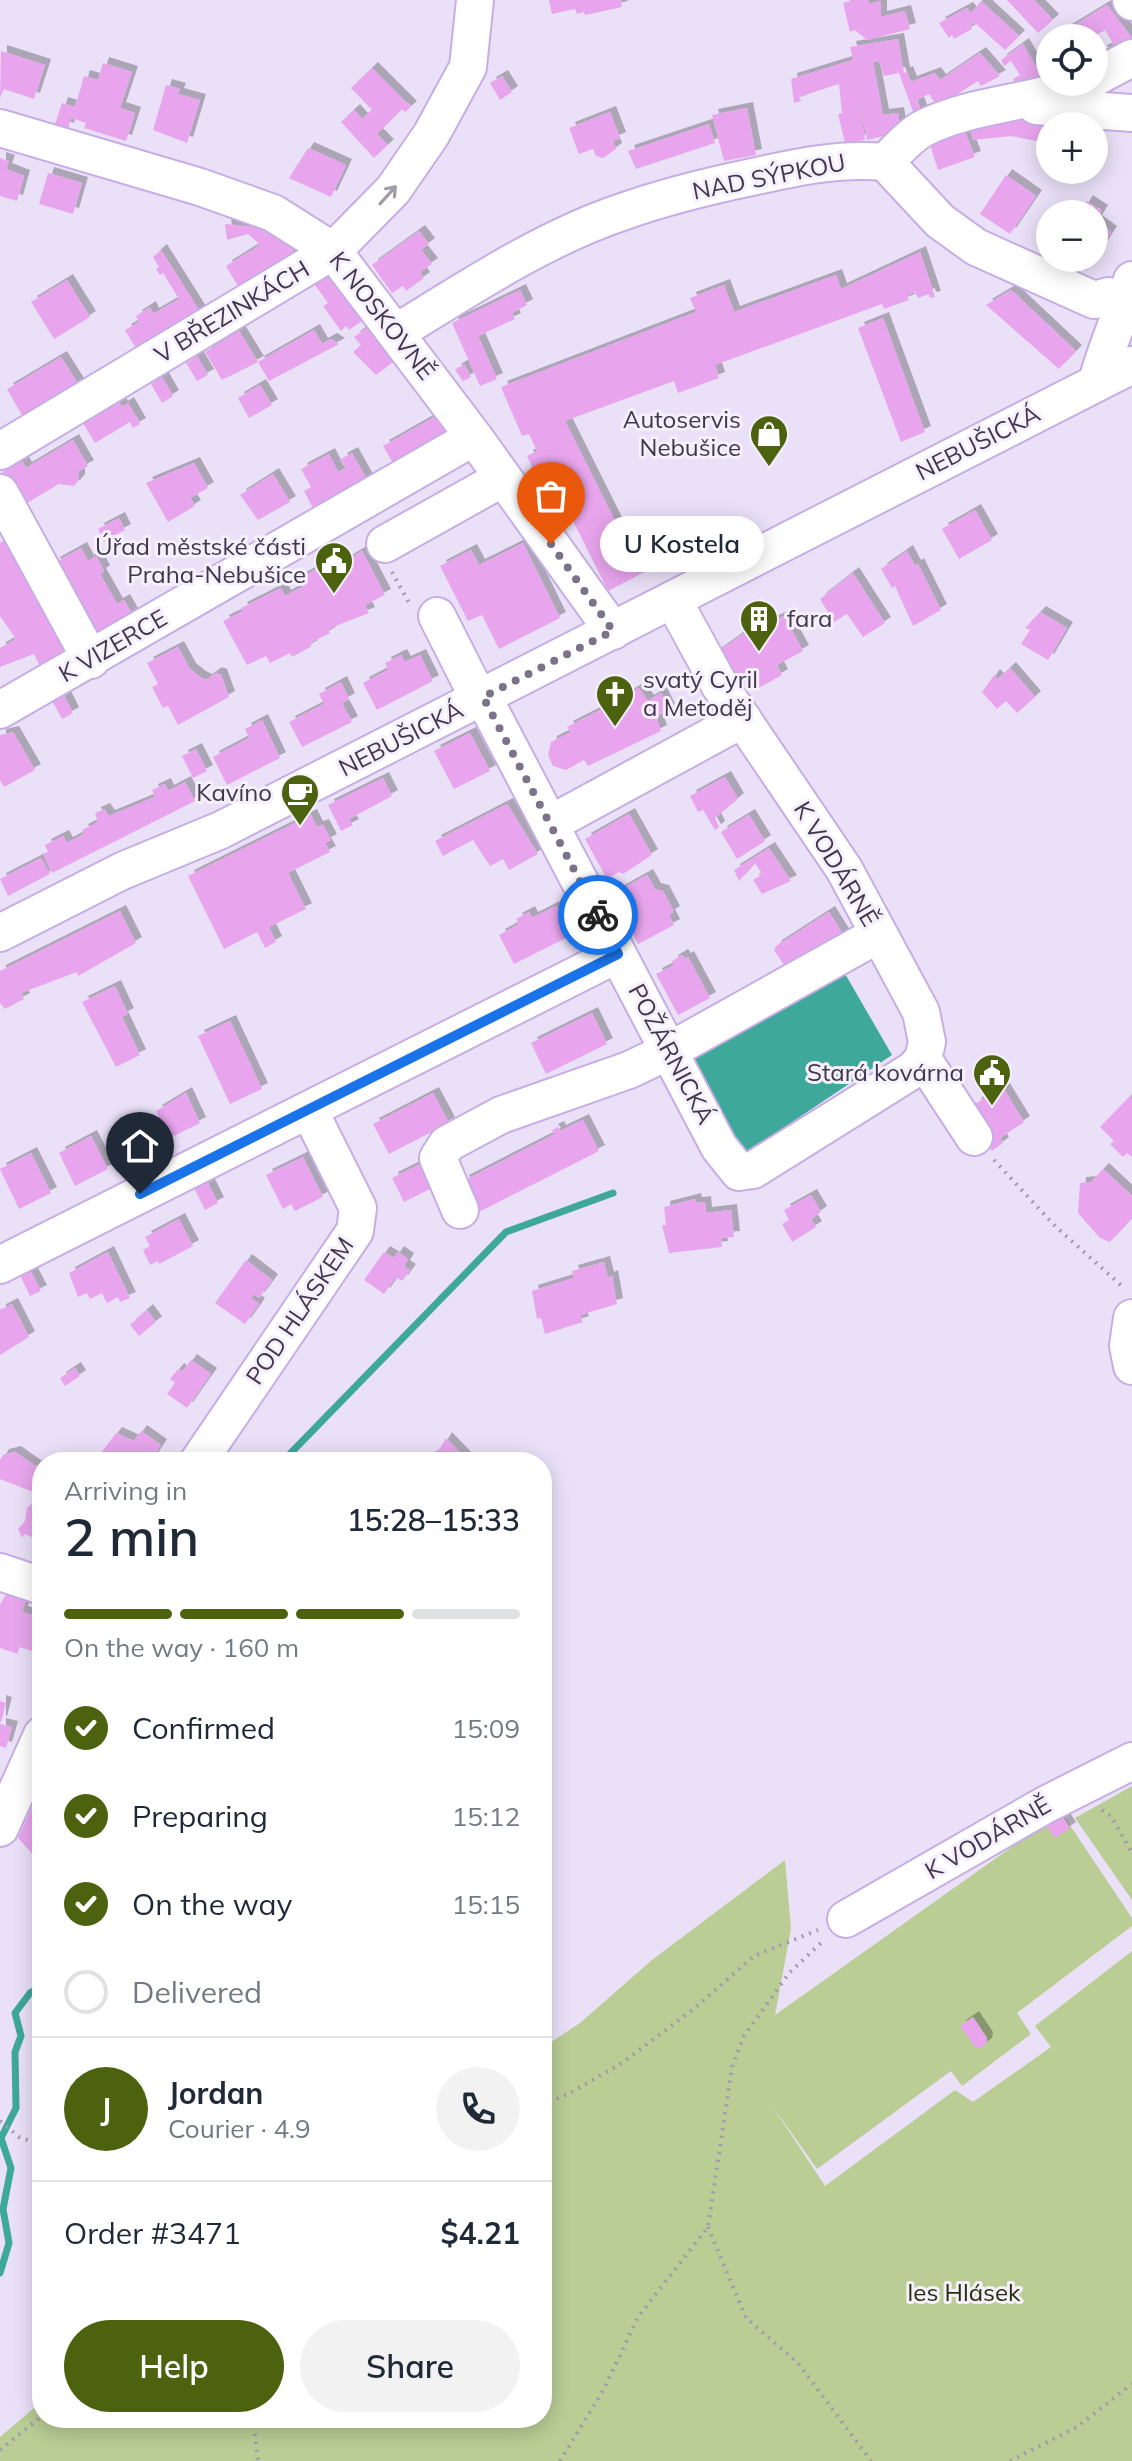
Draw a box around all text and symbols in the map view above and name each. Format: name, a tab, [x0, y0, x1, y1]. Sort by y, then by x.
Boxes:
map controls	[1036, 24, 1108, 272]
button: locate	[1036, 24, 1108, 96]
button: +	[1036, 112, 1108, 184]
street label: NAD SÝPKOU	[690, 146, 848, 206]
one-way arrow	[378, 185, 396, 205]
button: −	[1036, 200, 1108, 272]
street label: K NOSKOVNĚ	[323, 245, 442, 385]
street label: V BŘEZINKÁCH	[149, 253, 314, 369]
street label: NEBUŠICKÁ	[910, 398, 1045, 486]
place label: Autoservis Nebušice	[623, 404, 741, 462]
shop icon: Autoservis Nebušice	[748, 413, 790, 468]
pin	[517, 462, 585, 544]
icon: bag	[529, 474, 573, 518]
callout: U Kostela	[599, 516, 763, 572]
text: U Kostela	[624, 527, 740, 560]
place label: Úřad městské části Praha-Nebušice	[95, 531, 306, 589]
public building icon: Úřad městské části Praha-Nebušice	[313, 540, 355, 595]
building icon: fara	[738, 598, 780, 653]
street label: K VIZERCE	[53, 602, 172, 688]
place label: fara	[787, 603, 832, 633]
place label: svatý Cyril a Metoděj	[643, 664, 758, 722]
church icon: svatý Cyril a Metoděj	[594, 673, 636, 728]
street label: NEBUŠICKÁ	[333, 694, 468, 782]
cafe icon: Kavíno	[279, 772, 321, 827]
place label: Kavíno	[196, 777, 272, 807]
street label: K VODÁRNĚ	[788, 796, 886, 931]
courier	[558, 875, 638, 955]
icon: bike	[576, 893, 620, 937]
street label: POŽÁRNICKÁ	[622, 978, 722, 1129]
public building icon: Stará kovárna	[971, 1052, 1013, 1107]
place label: Stará kovárna	[807, 1057, 964, 1087]
pin	[106, 1112, 174, 1194]
icon: home	[118, 1124, 162, 1168]
street label: POD HLÁSKEM	[239, 1231, 360, 1390]
text: Arriving in	[64, 1474, 187, 1507]
text: 15:28–15:33	[347, 1501, 520, 1539]
text: 2 min	[64, 1504, 199, 1569]
text: On the way · 160 m	[64, 1631, 299, 1664]
icon: check	[64, 1706, 108, 1750]
text: Confirmed	[132, 1709, 275, 1747]
text: 15:09	[452, 1712, 520, 1745]
street label: K VODÁRNĚ	[919, 1789, 1056, 1885]
icon: check	[64, 1794, 108, 1838]
text: Preparing	[132, 1797, 268, 1835]
text: 15:12	[452, 1800, 520, 1833]
icon: check	[64, 1882, 108, 1926]
text: On the way	[132, 1885, 292, 1923]
text: 15:15	[452, 1888, 520, 1921]
text: Delivered	[132, 1973, 262, 2011]
button: phone	[436, 2067, 520, 2151]
text: Jordan	[168, 2074, 263, 2112]
text: J	[101, 2090, 111, 2128]
text: Courier · 4.9	[168, 2112, 311, 2145]
text: Order #3471	[64, 2214, 241, 2252]
text: $4.21	[441, 2214, 520, 2252]
park label: les Hlásek	[908, 2277, 1021, 2307]
button: Help	[64, 2320, 284, 2412]
button: Share	[300, 2320, 520, 2412]

